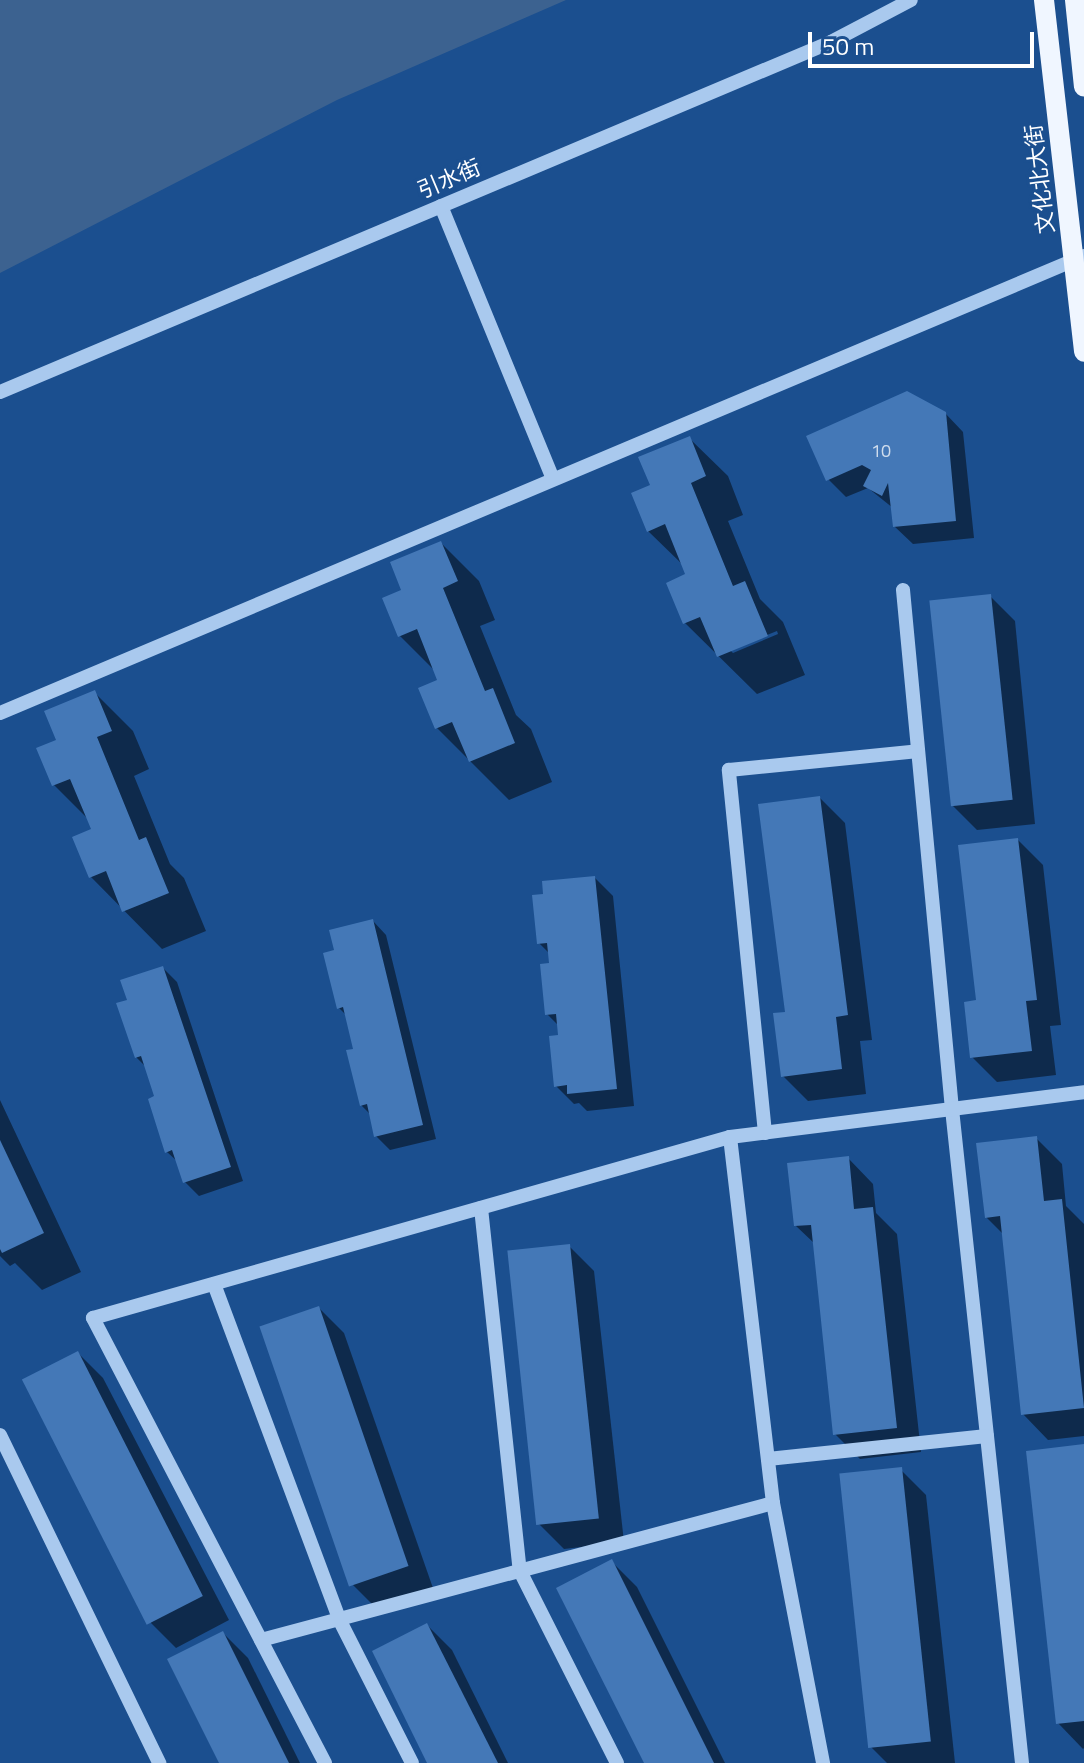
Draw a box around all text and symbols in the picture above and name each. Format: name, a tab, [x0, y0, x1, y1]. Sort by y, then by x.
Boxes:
scale bar	[812, 16, 1038, 66]
text: 50 m	[822, 28, 874, 64]
street label: 文化北大街	[1020, 123, 1060, 235]
street label: 引水街	[413, 154, 485, 204]
house number: 10	[871, 440, 891, 462]

